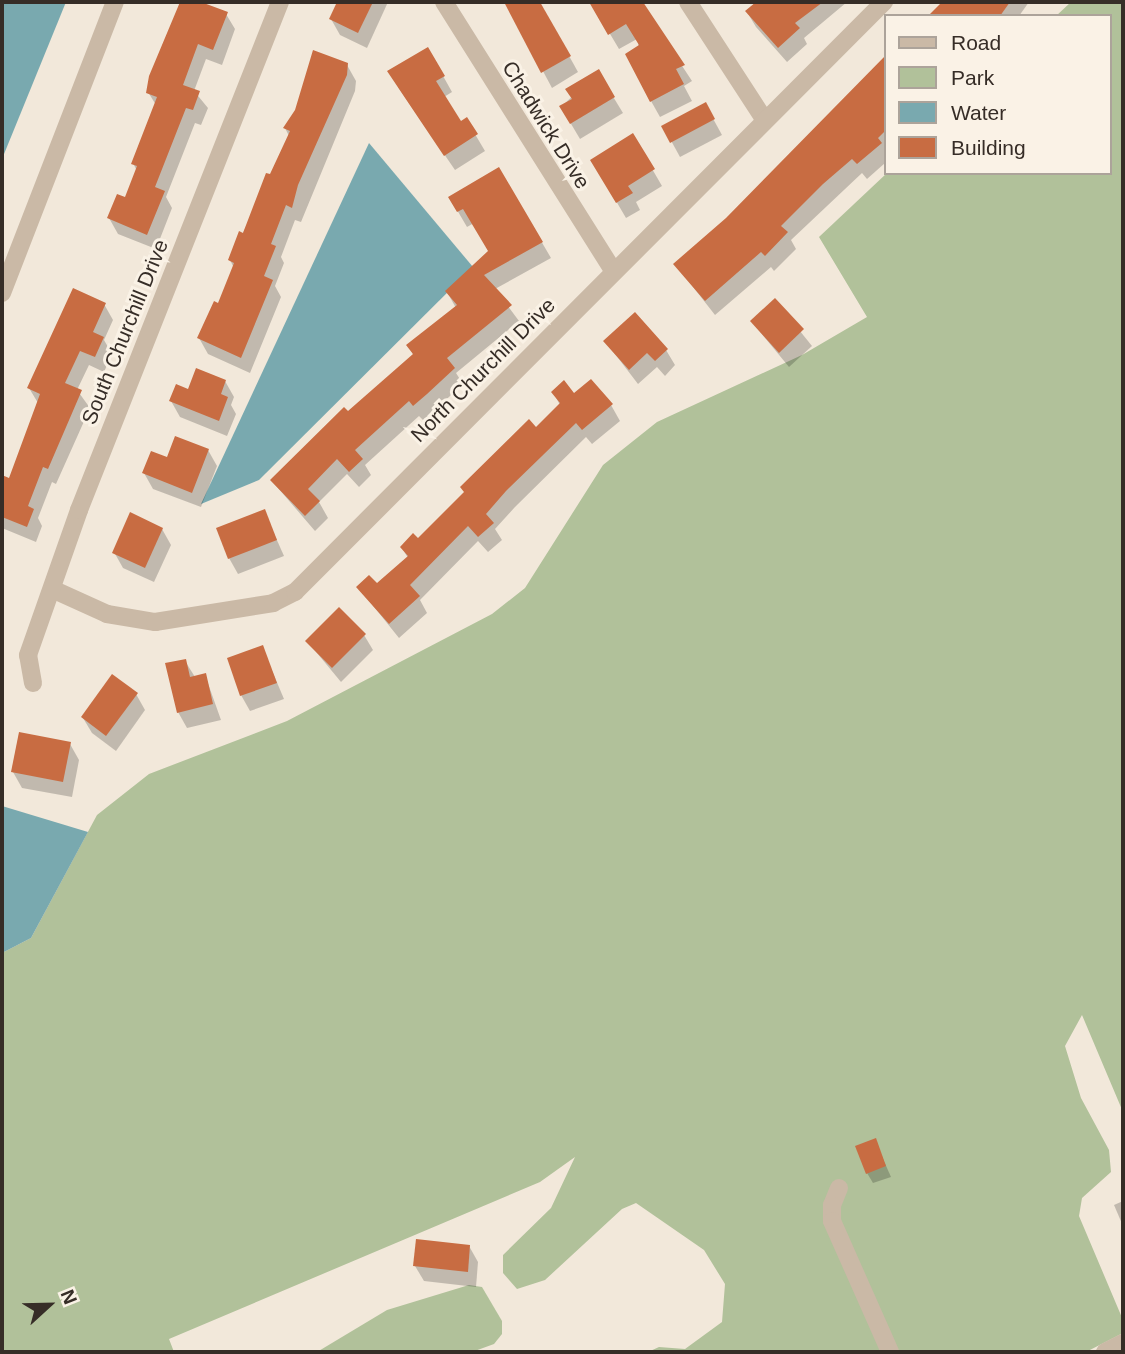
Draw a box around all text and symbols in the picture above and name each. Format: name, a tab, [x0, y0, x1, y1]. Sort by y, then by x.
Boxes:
legend	[884, 14, 1111, 175]
text: Road	[951, 31, 1001, 54]
street label: Chadwick Drive	[497, 56, 595, 194]
text: Park	[951, 66, 994, 89]
text: Water	[951, 101, 1006, 124]
text: Building	[951, 136, 1026, 159]
street label: South Churchill Drive	[76, 236, 174, 428]
street label: North Churchill Drive	[406, 293, 560, 447]
north arrow	[14, 1270, 84, 1340]
text: N	[57, 1287, 81, 1307]

